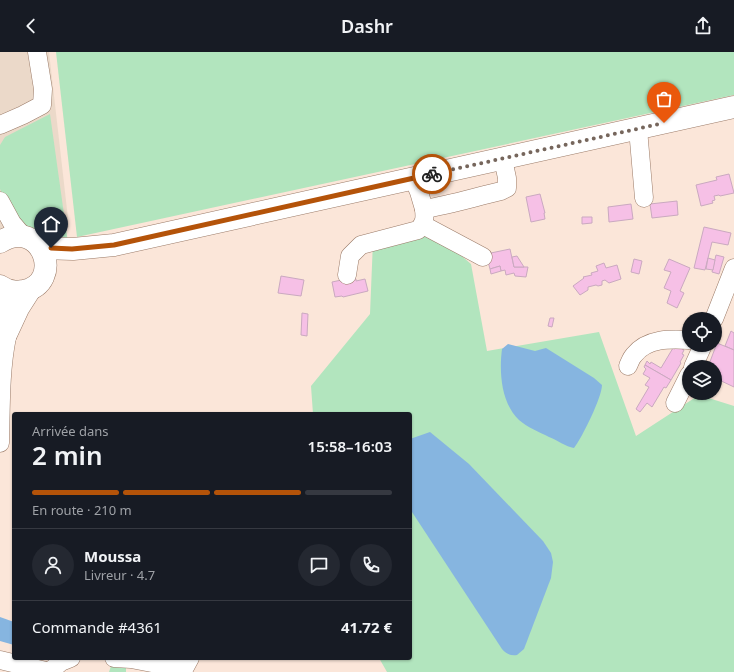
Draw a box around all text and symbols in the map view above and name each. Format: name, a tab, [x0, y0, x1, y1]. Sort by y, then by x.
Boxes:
text: Dashr	[341, 14, 393, 38]
icon: back	[20, 15, 42, 37]
icon: share	[692, 15, 714, 37]
pin	[647, 82, 681, 123]
icon: bag	[653, 88, 675, 110]
courier	[412, 154, 452, 194]
icon: bike	[421, 163, 443, 185]
pin	[34, 207, 68, 248]
icon: home	[40, 213, 62, 235]
map controls	[682, 312, 722, 400]
button: locate	[682, 312, 722, 352]
button: layers	[682, 360, 722, 400]
text: Arrivée dans	[32, 422, 109, 440]
text: 15:58–16:03	[308, 436, 392, 456]
text: 2 min	[32, 437, 103, 473]
text: En route · 210 m	[32, 501, 132, 519]
button: person	[32, 544, 74, 586]
button: chat	[298, 544, 340, 586]
button: phone	[350, 544, 392, 586]
text: Moussa	[84, 546, 141, 566]
text: Livreur · 4.7	[84, 566, 155, 584]
text: Commande #4361	[32, 617, 162, 637]
text: 41.72 €	[341, 617, 392, 637]

